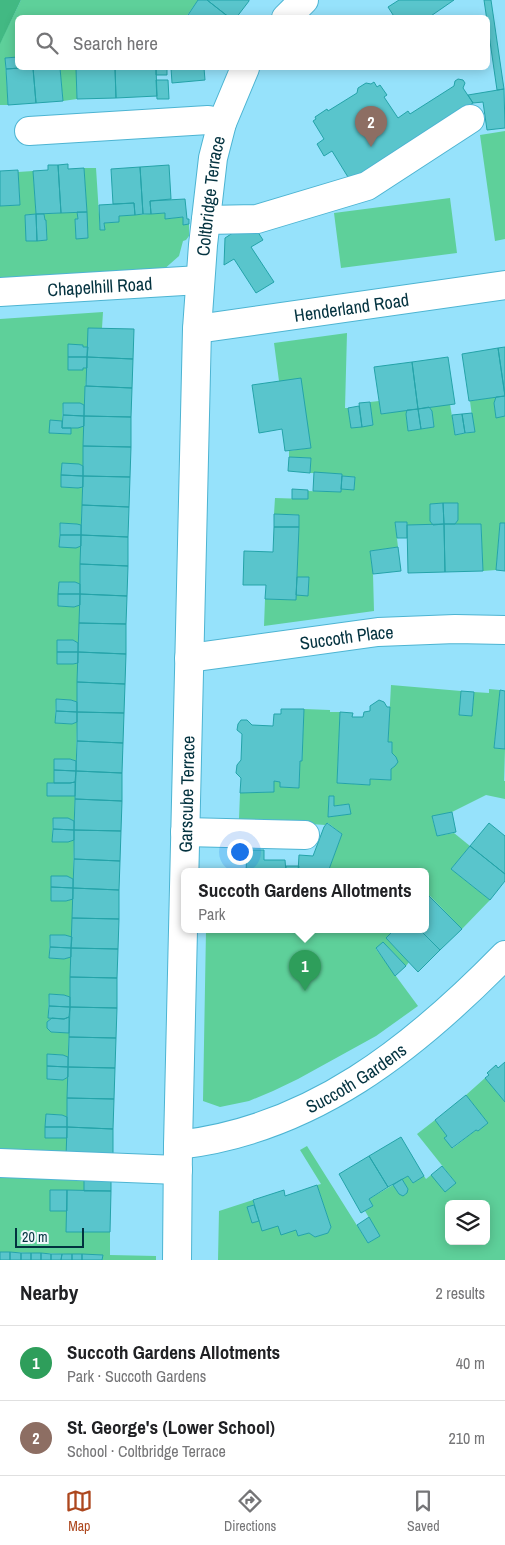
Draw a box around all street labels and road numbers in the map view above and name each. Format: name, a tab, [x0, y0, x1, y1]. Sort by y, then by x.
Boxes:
street label: Coltbridge Terrace	[190, 133, 231, 257]
street label: Chapelhill Road	[47, 270, 153, 302]
street label: Henderland Road	[292, 286, 411, 328]
street label: Succoth Place	[298, 619, 394, 655]
street label: Garscube Terrace	[172, 735, 200, 853]
street label: Succoth Gardens	[301, 1037, 411, 1119]

